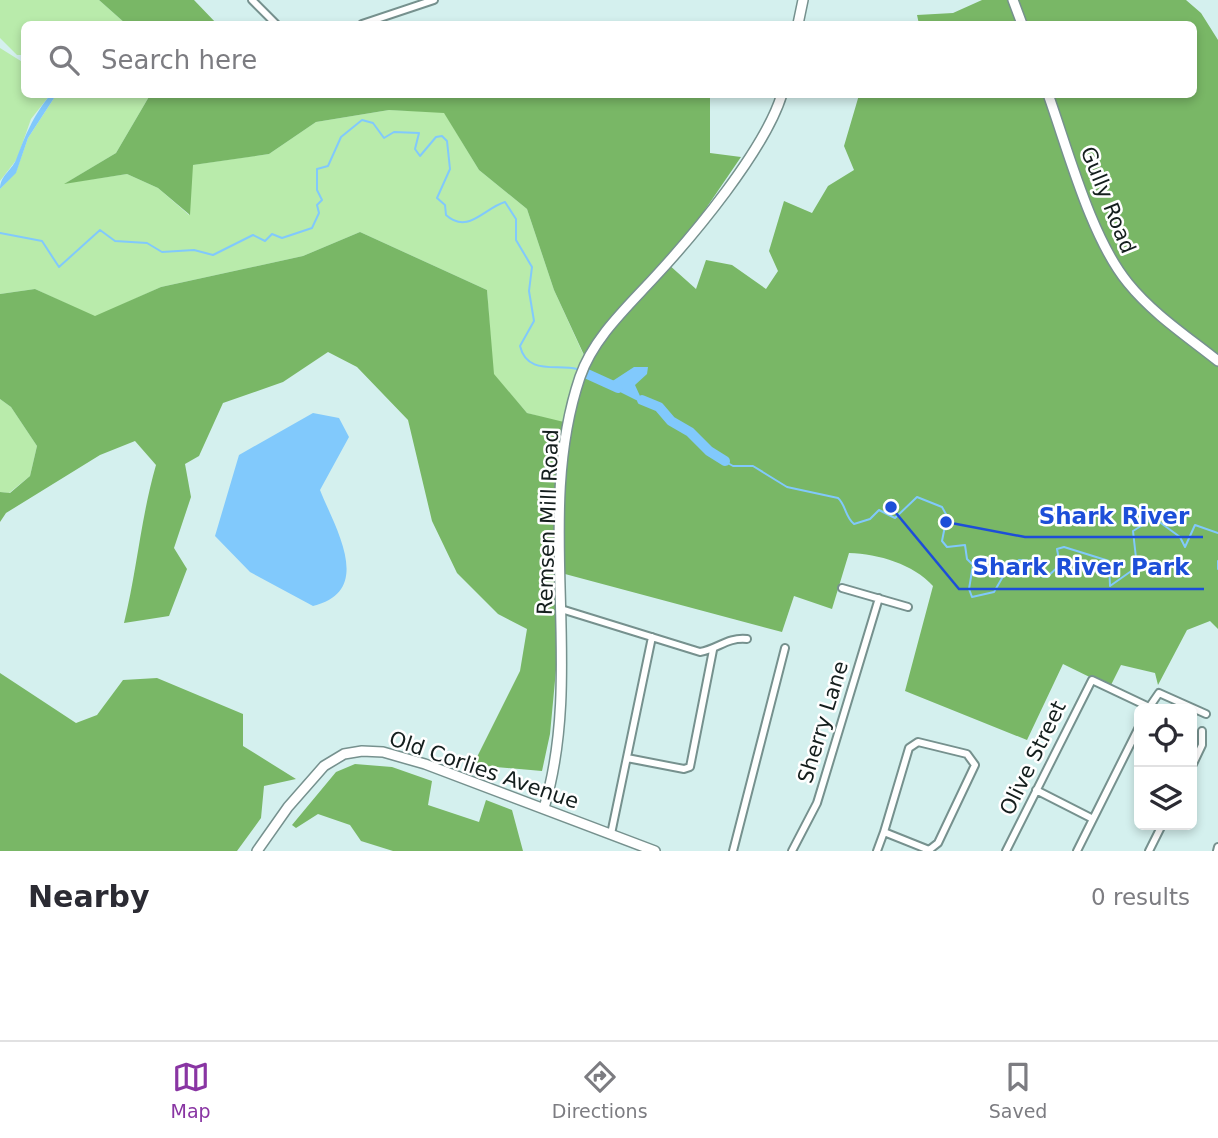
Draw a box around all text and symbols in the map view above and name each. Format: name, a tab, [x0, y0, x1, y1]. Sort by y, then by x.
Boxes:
search box	[21, 21, 1197, 98]
icon: search	[45, 41, 83, 79]
text: Search here	[101, 45, 257, 75]
street label: Gully Road	[1076, 143, 1140, 257]
street label: Remsen Mill Road	[533, 429, 563, 615]
callout: Shark River	[1025, 493, 1203, 537]
text: Shark River	[1039, 503, 1190, 529]
callout: Shark River Park	[959, 545, 1204, 589]
text: Shark River Park	[972, 554, 1190, 580]
street label: Sherry Lane	[793, 658, 853, 786]
street label: Olive Street	[995, 697, 1071, 819]
map controls	[1134, 704, 1197, 830]
button: locate	[1134, 704, 1197, 767]
street label: Old Corlies Avenue	[386, 726, 582, 814]
button: layers	[1134, 767, 1197, 830]
text: Nearby	[28, 879, 150, 914]
text: 0 results	[1091, 884, 1190, 910]
tab: Map	[171, 1058, 211, 1122]
tab: Directions	[552, 1058, 648, 1122]
tab: Saved	[989, 1058, 1047, 1122]

